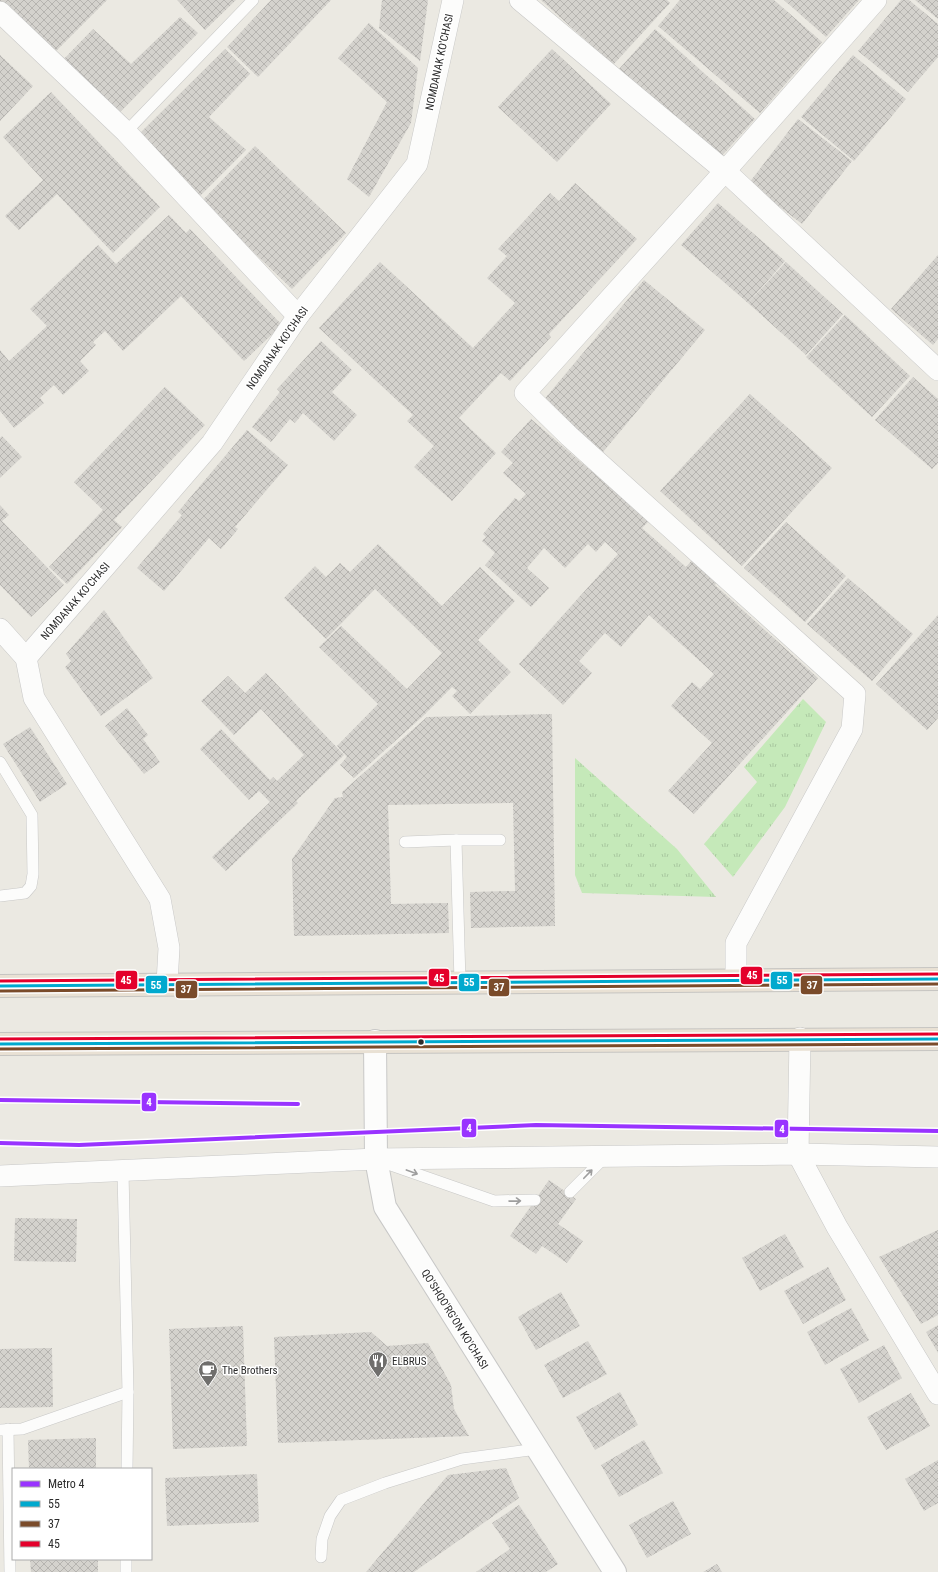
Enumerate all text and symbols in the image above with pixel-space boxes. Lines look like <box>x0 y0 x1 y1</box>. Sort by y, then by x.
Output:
street label: NOMDANAK KO'CHASI <box>423 13 456 112</box>
street label: NOMDANAK KO'CHASI <box>244 304 311 392</box>
street label: NOMDANAK KO'CHASI <box>38 560 113 643</box>
line badge: 45 <box>740 966 763 985</box>
line badge: 45 <box>428 968 450 987</box>
text: 45 <box>746 969 758 982</box>
line badge: 45 <box>115 970 138 990</box>
line badge: 55 <box>770 971 793 990</box>
text: 45 <box>433 972 445 985</box>
line badge: 55 <box>458 973 480 992</box>
text: 45 <box>120 974 132 987</box>
text: 55 <box>776 974 788 987</box>
line badge: 55 <box>145 975 168 994</box>
line badge: 37 <box>800 975 823 995</box>
text: 55 <box>463 976 475 989</box>
line badge: 37 <box>488 978 510 997</box>
text: 55 <box>150 979 162 992</box>
text: 37 <box>806 979 818 992</box>
line badge: 37 <box>175 980 198 999</box>
text: 37 <box>493 981 505 994</box>
text: 37 <box>180 983 192 996</box>
unlabelled marker <box>416 1037 426 1047</box>
line badge: 4 <box>141 1092 157 1112</box>
text: 4 <box>146 1096 152 1109</box>
line badge: 4 <box>461 1118 477 1138</box>
line badge: 4 <box>774 1119 789 1138</box>
text: 4 <box>466 1122 472 1135</box>
text: 4 <box>779 1123 785 1136</box>
one-way arrow <box>406 1169 419 1176</box>
one-way arrow <box>583 1170 592 1180</box>
one-way arrow <box>508 1197 521 1205</box>
street label: QO'SHQO'RG'ON KO'CHASI <box>418 1267 491 1372</box>
restaurant icon: ELBRUS <box>367 1350 389 1378</box>
place label: ELBRUS <box>392 1355 427 1368</box>
cafe icon: The Brothers <box>197 1359 219 1387</box>
place label: The Brothers <box>222 1364 278 1377</box>
legend <box>12 1468 152 1560</box>
text: Metro 4 <box>48 1477 85 1491</box>
text: 55 <box>48 1497 60 1511</box>
text: 37 <box>48 1517 60 1531</box>
text: 45 <box>48 1537 60 1551</box>

